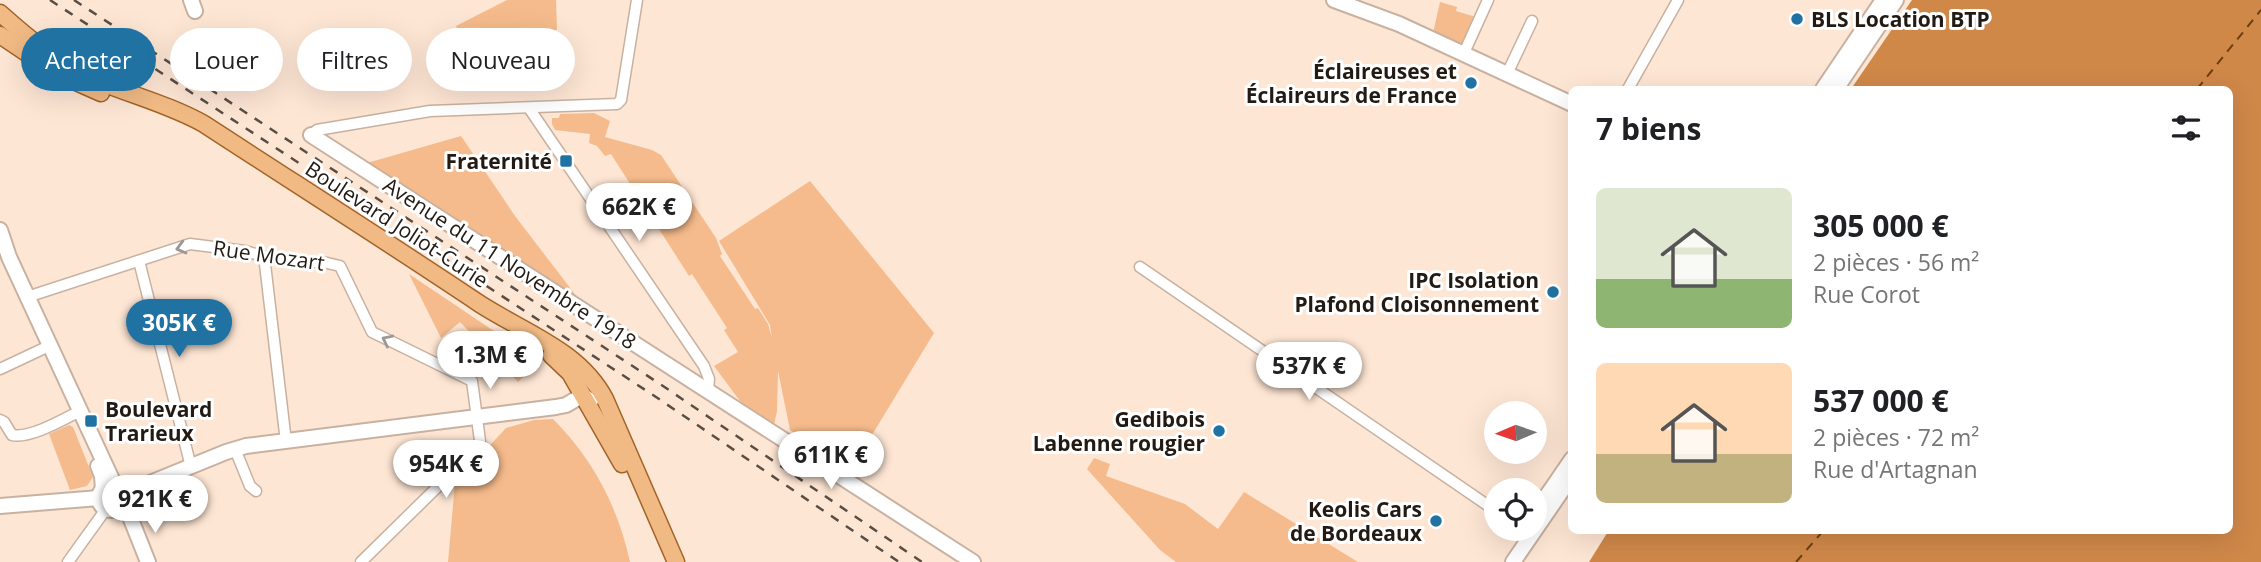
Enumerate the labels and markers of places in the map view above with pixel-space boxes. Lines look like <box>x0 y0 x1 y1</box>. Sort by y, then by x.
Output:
place label: BLS Location BTP <box>1811 5 1990 33</box>
marker: BLS Location BTP <box>1789 11 1805 27</box>
place label: Éclaireuses et Éclaireurs de France <box>1246 57 1457 109</box>
marker: Éclaireuses et Éclaireurs de France <box>1463 75 1479 91</box>
place label: Fraternité <box>445 147 552 175</box>
marker: Fraternité <box>558 153 574 169</box>
pin: 662K € <box>582 184 696 243</box>
place label: IPC Isolation Plafond Cloisonnement <box>1294 266 1539 318</box>
marker: IPC Isolation Plafond Cloisonnement <box>1545 284 1561 300</box>
pin: 305K € <box>122 300 236 359</box>
pin: 1.3M € <box>433 332 547 391</box>
pin: 537K € <box>1252 342 1366 402</box>
place label: Boulevard Trarieux <box>105 395 212 447</box>
place label: Gedibois Labenne rougier <box>1033 405 1205 457</box>
marker: Boulevard Trarieux <box>83 413 99 429</box>
marker: Gedibois Labenne rougier <box>1211 423 1227 439</box>
pin: 611K € <box>774 432 888 491</box>
pin: 954K € <box>389 440 503 500</box>
pin: 921K € <box>98 476 212 535</box>
place label: Keolis Cars de Bordeaux <box>1290 495 1423 547</box>
marker: Keolis Cars de Bordeaux <box>1428 513 1444 529</box>

